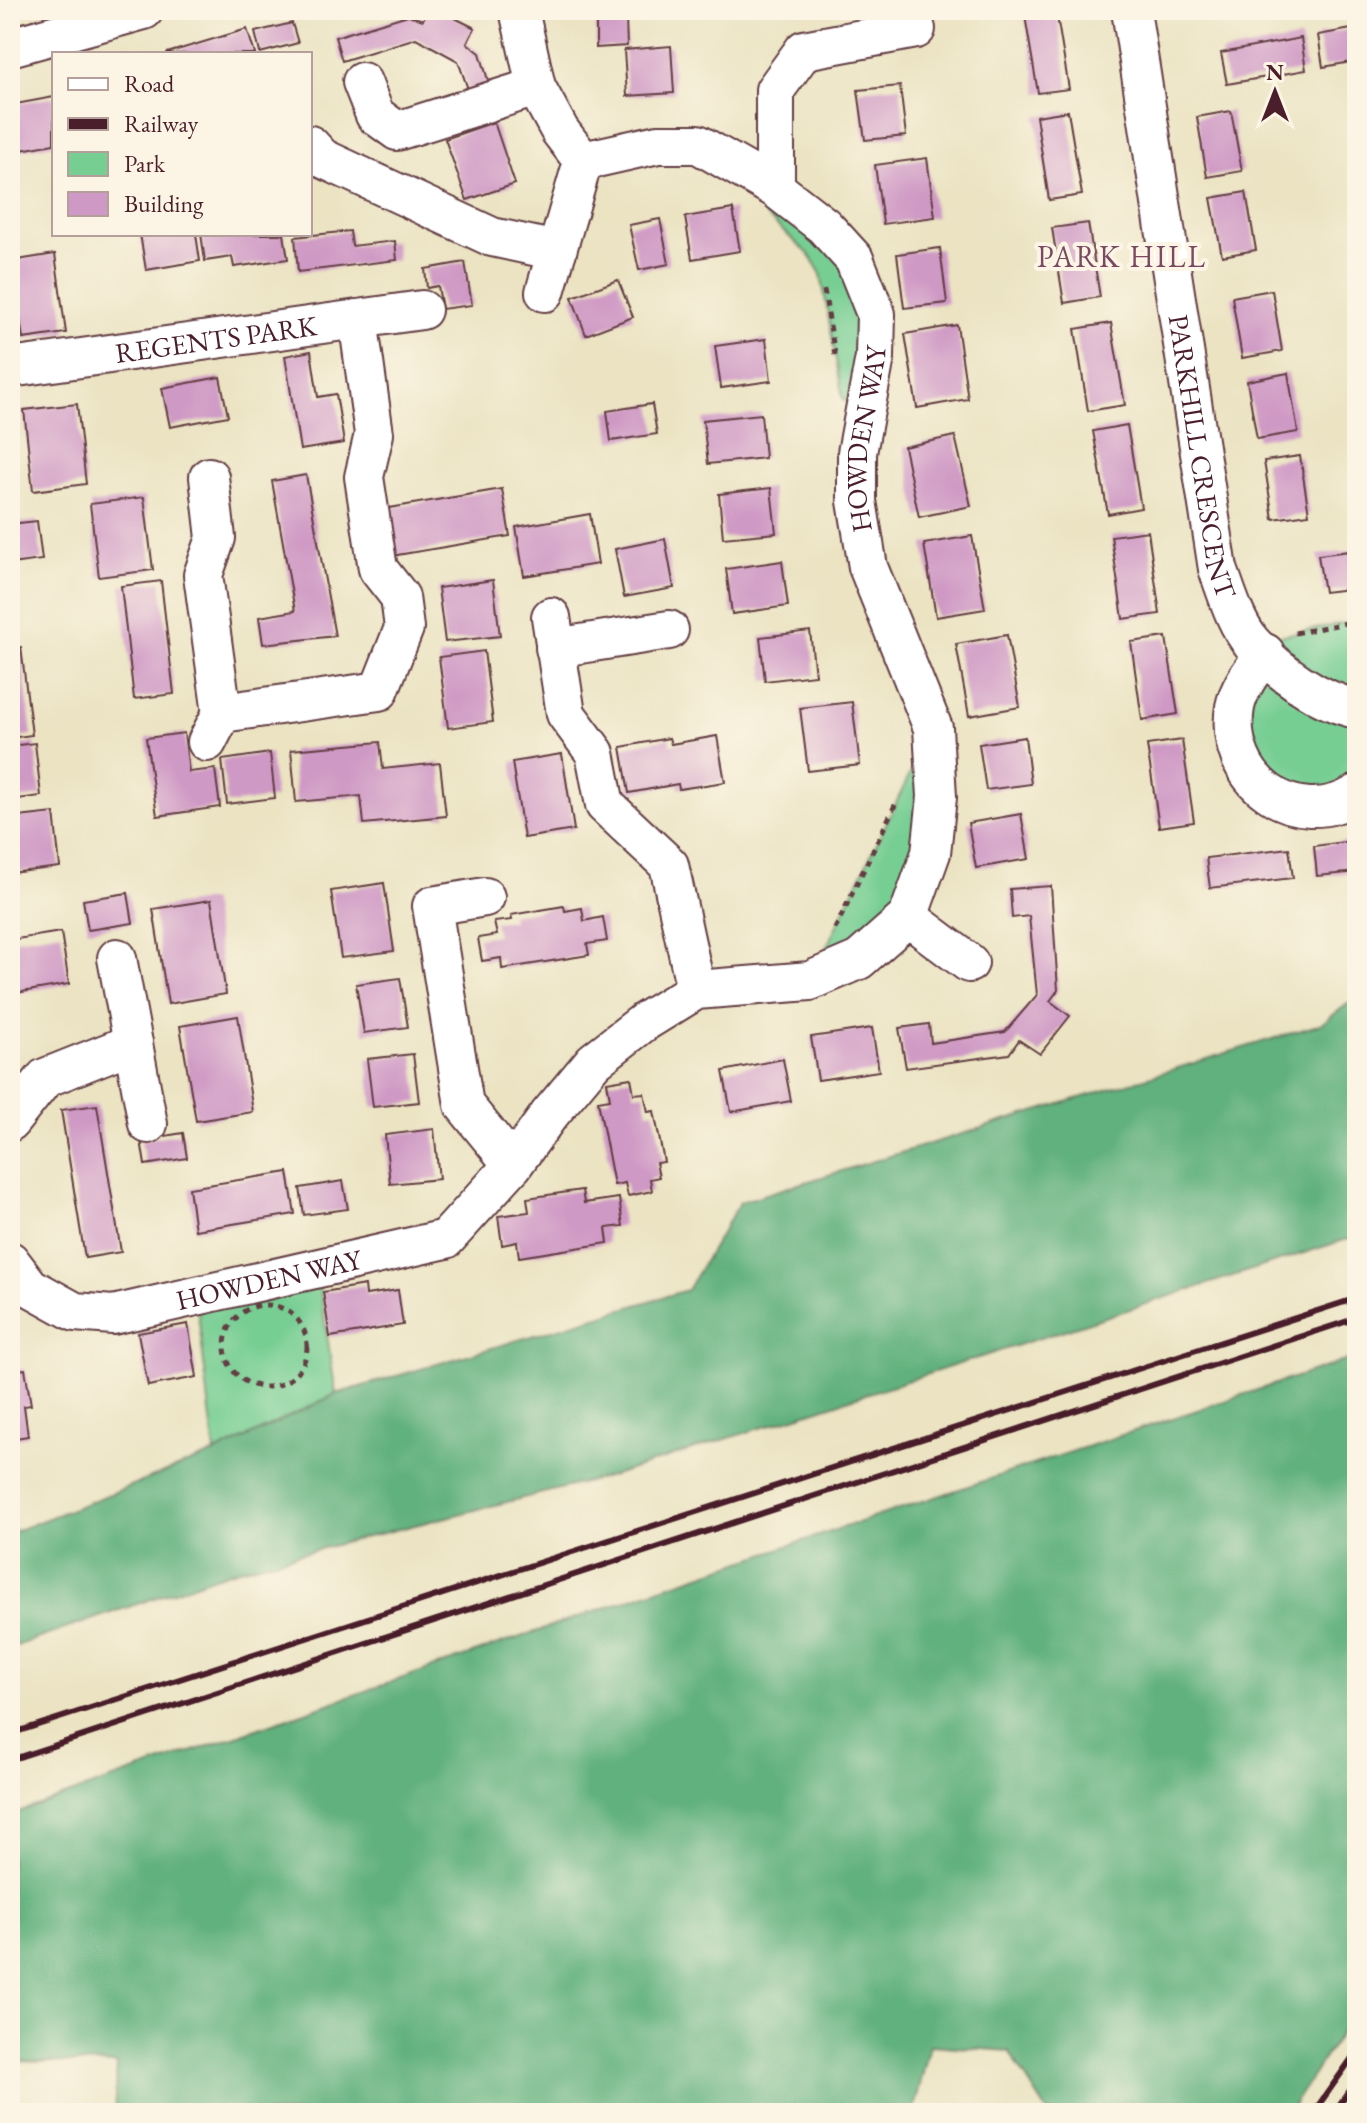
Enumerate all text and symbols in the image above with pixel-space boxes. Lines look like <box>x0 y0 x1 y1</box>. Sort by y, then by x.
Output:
legend <box>52 52 312 236</box>
north arrow <box>1235 52 1315 132</box>
text: N <box>1266 58 1284 87</box>
text: Road <box>124 68 175 99</box>
text: Railway <box>124 108 199 139</box>
text: Park <box>124 148 166 179</box>
text: Building <box>124 188 204 219</box>
district label: PARK HILL <box>1037 237 1207 276</box>
street label: REGENTS PARK <box>113 307 320 371</box>
street label: PARKHILL CRESCENT <box>1161 312 1245 603</box>
street label: HOWDEN WAY <box>839 343 893 535</box>
street label: HOWDEN WAY <box>172 1241 366 1318</box>

